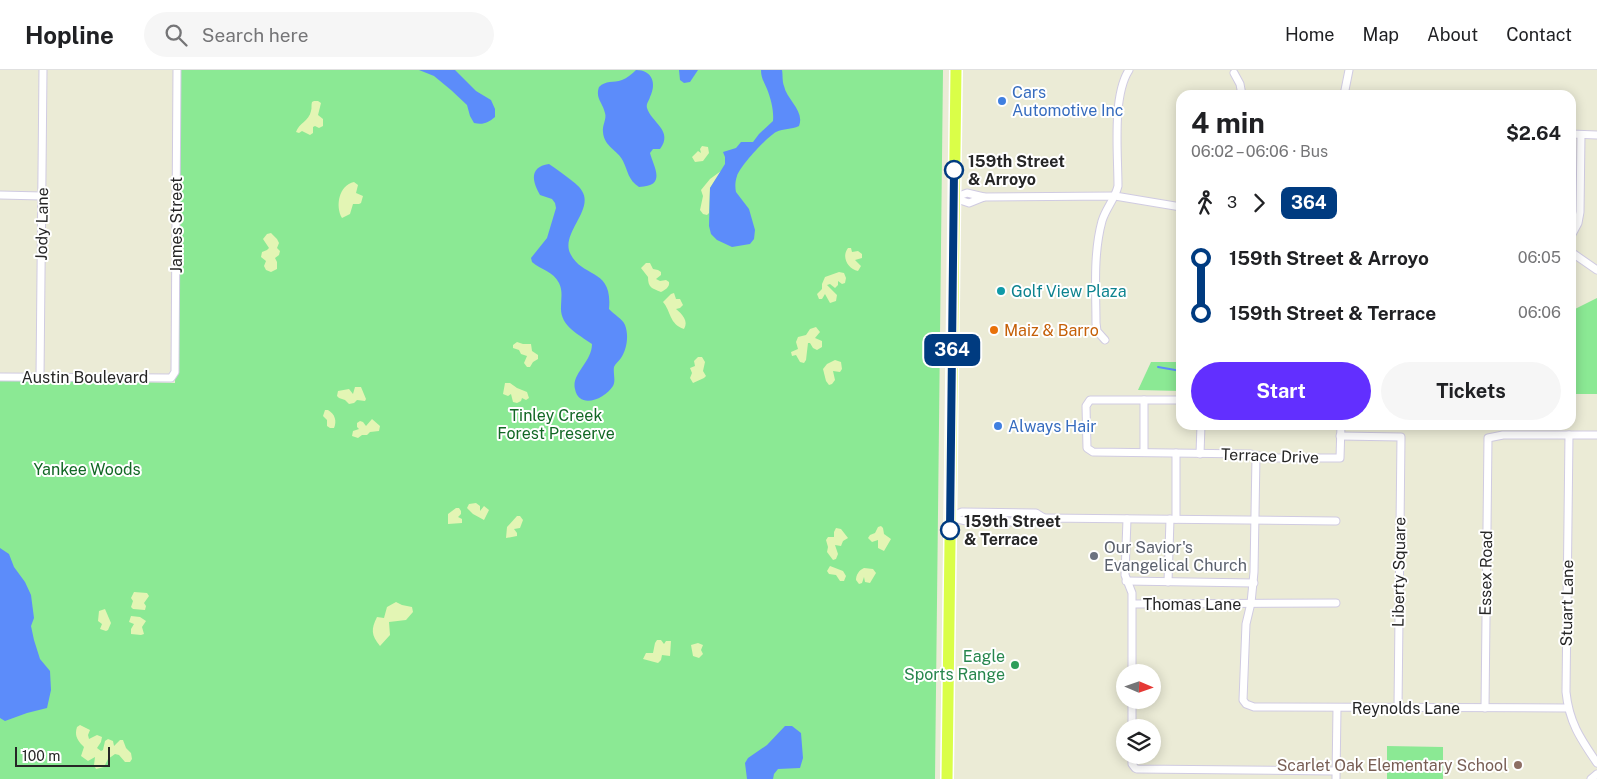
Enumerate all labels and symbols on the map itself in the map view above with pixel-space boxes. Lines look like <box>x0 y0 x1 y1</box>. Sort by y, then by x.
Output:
place label: Cars Automotive Inc <box>1012 83 1123 120</box>
marker: Cars Automotive Inc <box>996 95 1008 107</box>
place label: 159th Street & Arroyo <box>968 152 1065 189</box>
marker: 159th Street & Arroyo <box>944 160 964 180</box>
street label: James Street <box>167 177 186 273</box>
street label: Jody Lane <box>32 187 52 261</box>
place label: Golf View Plaza <box>1011 282 1126 301</box>
marker: Golf View Plaza <box>995 285 1007 297</box>
place label: Maiz & Barro <box>1004 321 1099 340</box>
marker: Maiz & Barro <box>988 324 1000 336</box>
line badge: 364 <box>923 334 981 366</box>
street label: Austin Boulevard <box>22 368 148 387</box>
park label: Tinley Creek Forest Preserve <box>497 406 615 443</box>
place label: Always Hair <box>1008 417 1096 436</box>
marker: Always Hair <box>992 420 1004 432</box>
street label: Terrace Drive <box>1221 445 1319 467</box>
park label: Yankee Woods <box>33 460 141 479</box>
place label: 159th Street & Terrace <box>964 512 1061 549</box>
street label: Liberty Square <box>1389 517 1409 627</box>
marker: 159th Street & Terrace <box>940 520 960 540</box>
street label: Essex Road <box>1476 530 1496 616</box>
place label: Our Savior's Evangelical Church <box>1104 538 1247 575</box>
marker: Our Savior's Evangelical Church <box>1088 550 1100 562</box>
street label: Stuart Lane <box>1557 559 1577 647</box>
street label: Thomas Lane <box>1143 595 1241 614</box>
place label: Eagle Sports Range <box>904 647 1005 684</box>
marker: Eagle Sports Range <box>1009 659 1021 671</box>
north arrow <box>1116 664 1161 709</box>
street label: Reynolds Lane <box>1352 699 1460 718</box>
scale bar <box>15 744 110 767</box>
place label: Scarlet Oak Elementary School <box>1277 756 1508 775</box>
marker: Scarlet Oak Elementary School <box>1512 759 1524 771</box>

